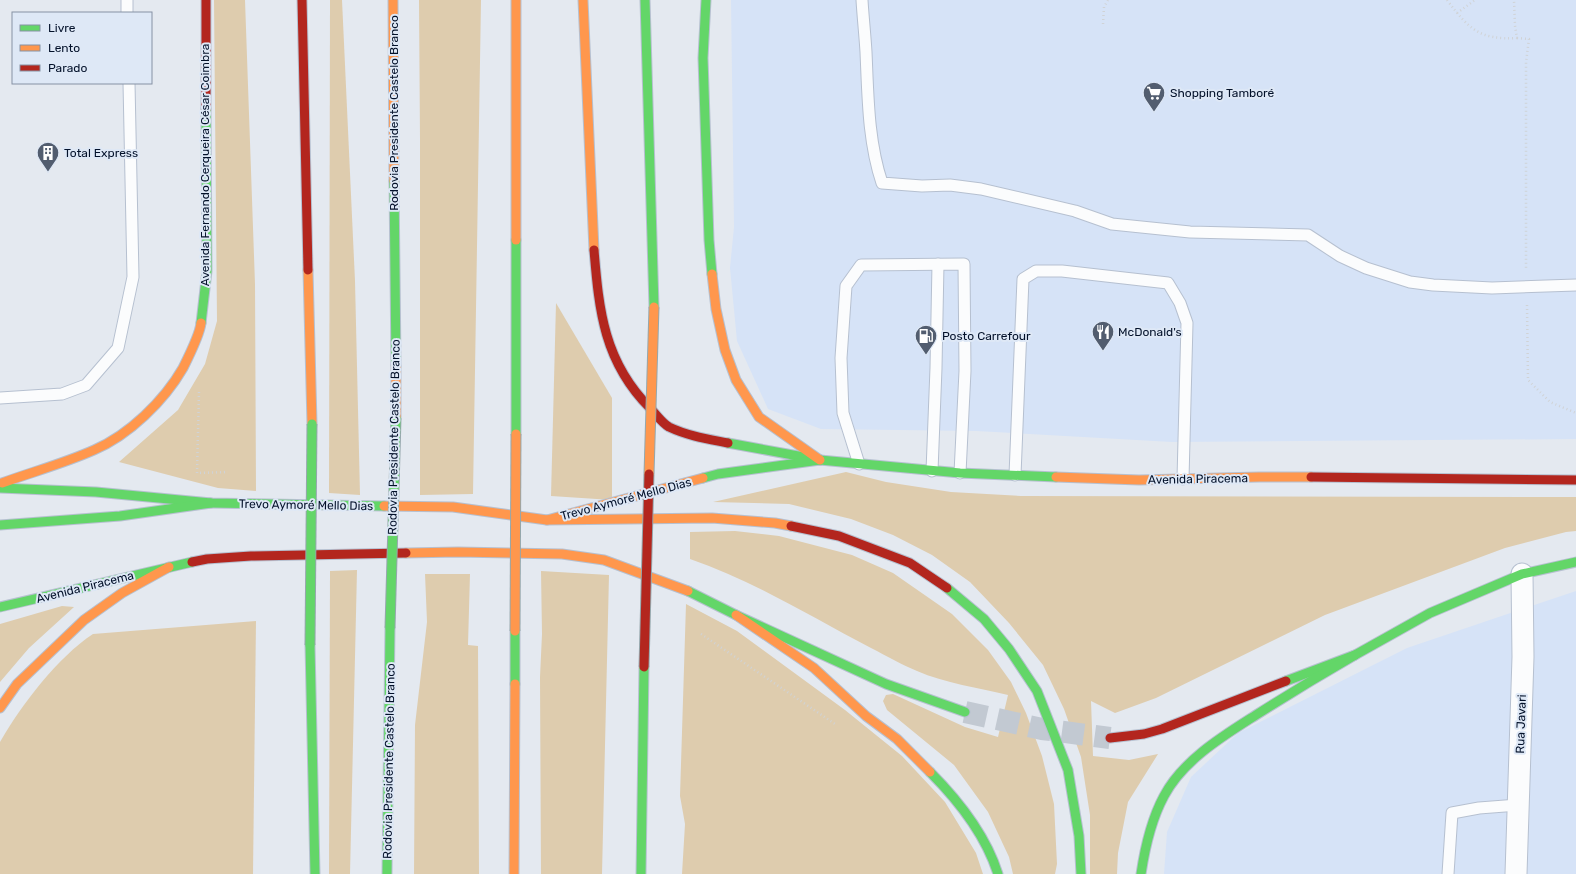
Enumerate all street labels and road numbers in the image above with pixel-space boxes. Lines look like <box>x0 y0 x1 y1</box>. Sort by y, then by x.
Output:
street label: Rodovia Presidente Castelo Branco <box>387 15 401 211</box>
street label: Avenida Fernando Cerqueira César Coimbra <box>198 44 212 286</box>
street label: Rodovia Presidente Castelo Branco <box>385 339 403 535</box>
street label: Avenida Piracema <box>1148 471 1248 487</box>
street label: Trevo Aymoré Mello Dias <box>559 475 693 523</box>
street label: Trevo Aymoré Mello Dias <box>239 497 373 513</box>
street label: Avenida Piracema <box>35 568 135 606</box>
street label: Rodovia Presidente Castelo Branco <box>380 663 398 859</box>
street label: Rua Javari <box>1513 694 1529 754</box>

